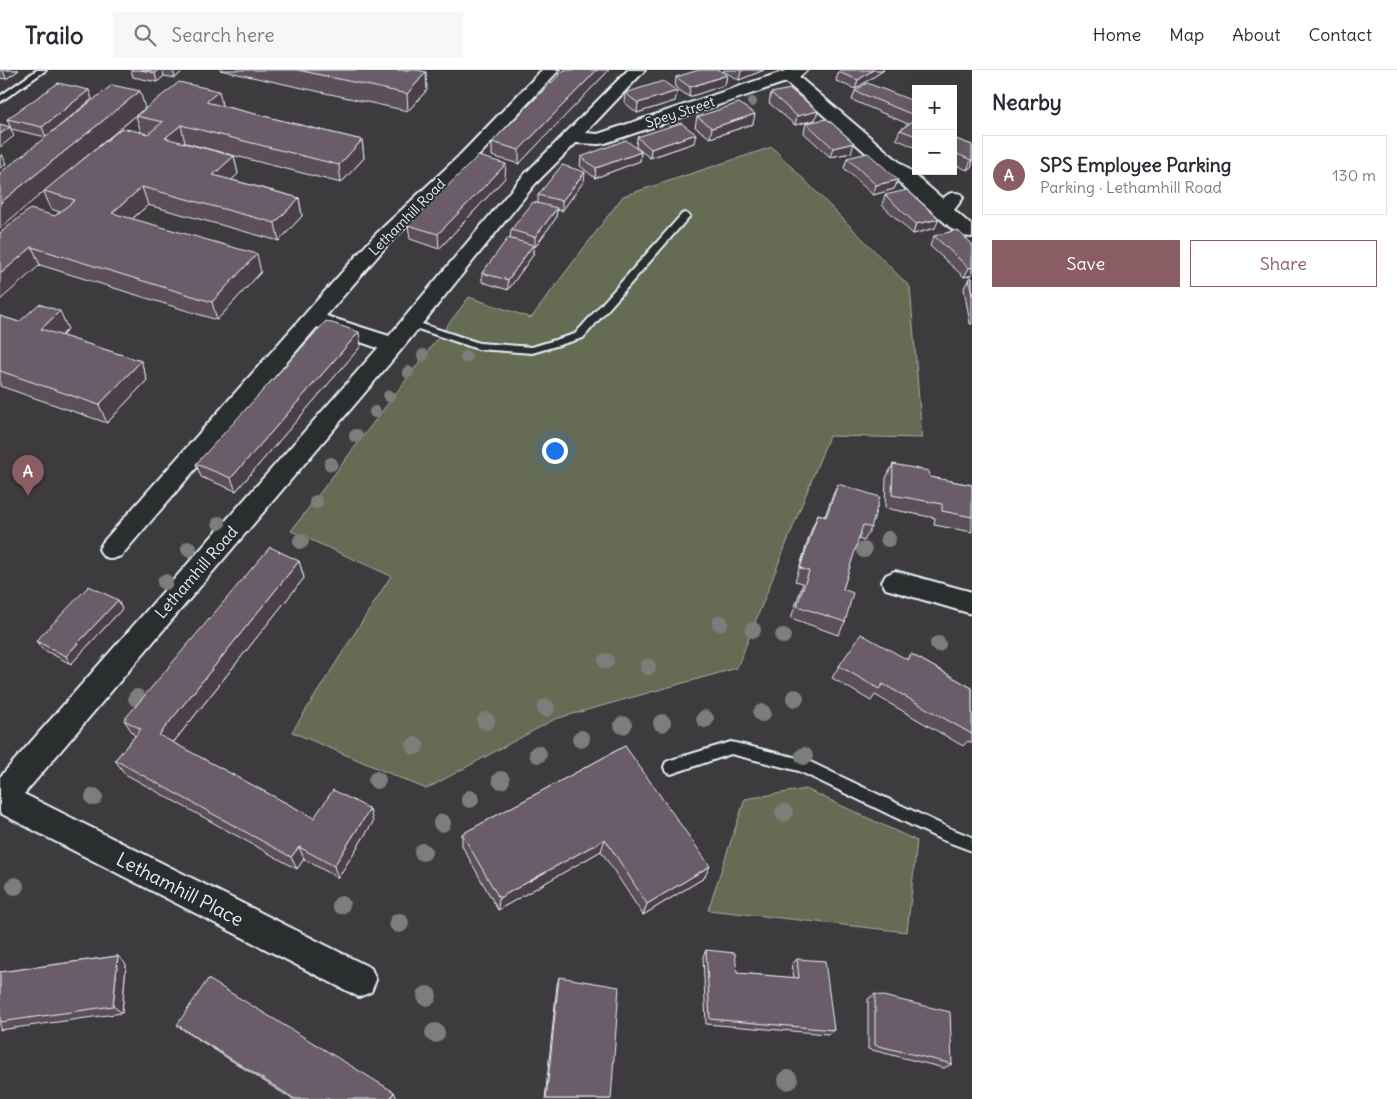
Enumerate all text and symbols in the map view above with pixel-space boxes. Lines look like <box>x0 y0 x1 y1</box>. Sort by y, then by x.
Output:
search box <box>113 12 463 57</box>
text: Trailo <box>25 20 83 50</box>
icon: search <box>131 21 159 49</box>
text: Search here <box>171 23 274 47</box>
text: Home <box>1093 23 1141 46</box>
text: Map <box>1169 23 1204 46</box>
text: About <box>1232 23 1280 46</box>
text: Contact <box>1308 23 1372 46</box>
map controls <box>912 85 957 175</box>
button: + <box>912 85 957 130</box>
text: Nearby <box>992 89 1062 116</box>
street label: Spey Street <box>643 92 717 132</box>
button: − <box>912 130 957 175</box>
text: SPS Employee Parking <box>1040 153 1231 177</box>
text: A <box>1004 165 1014 185</box>
text: 130 m <box>1332 165 1376 185</box>
street label: Lethamhill Road <box>365 175 449 259</box>
text: Parking · Lethamhill Road <box>1040 177 1222 197</box>
button: Save <box>992 240 1180 287</box>
button: Share <box>1190 240 1377 287</box>
your location <box>542 438 568 464</box>
pin: A <box>12 455 44 496</box>
street label: Lethamhill Road <box>150 522 242 622</box>
street label: Lethamhill Place <box>113 847 247 931</box>

